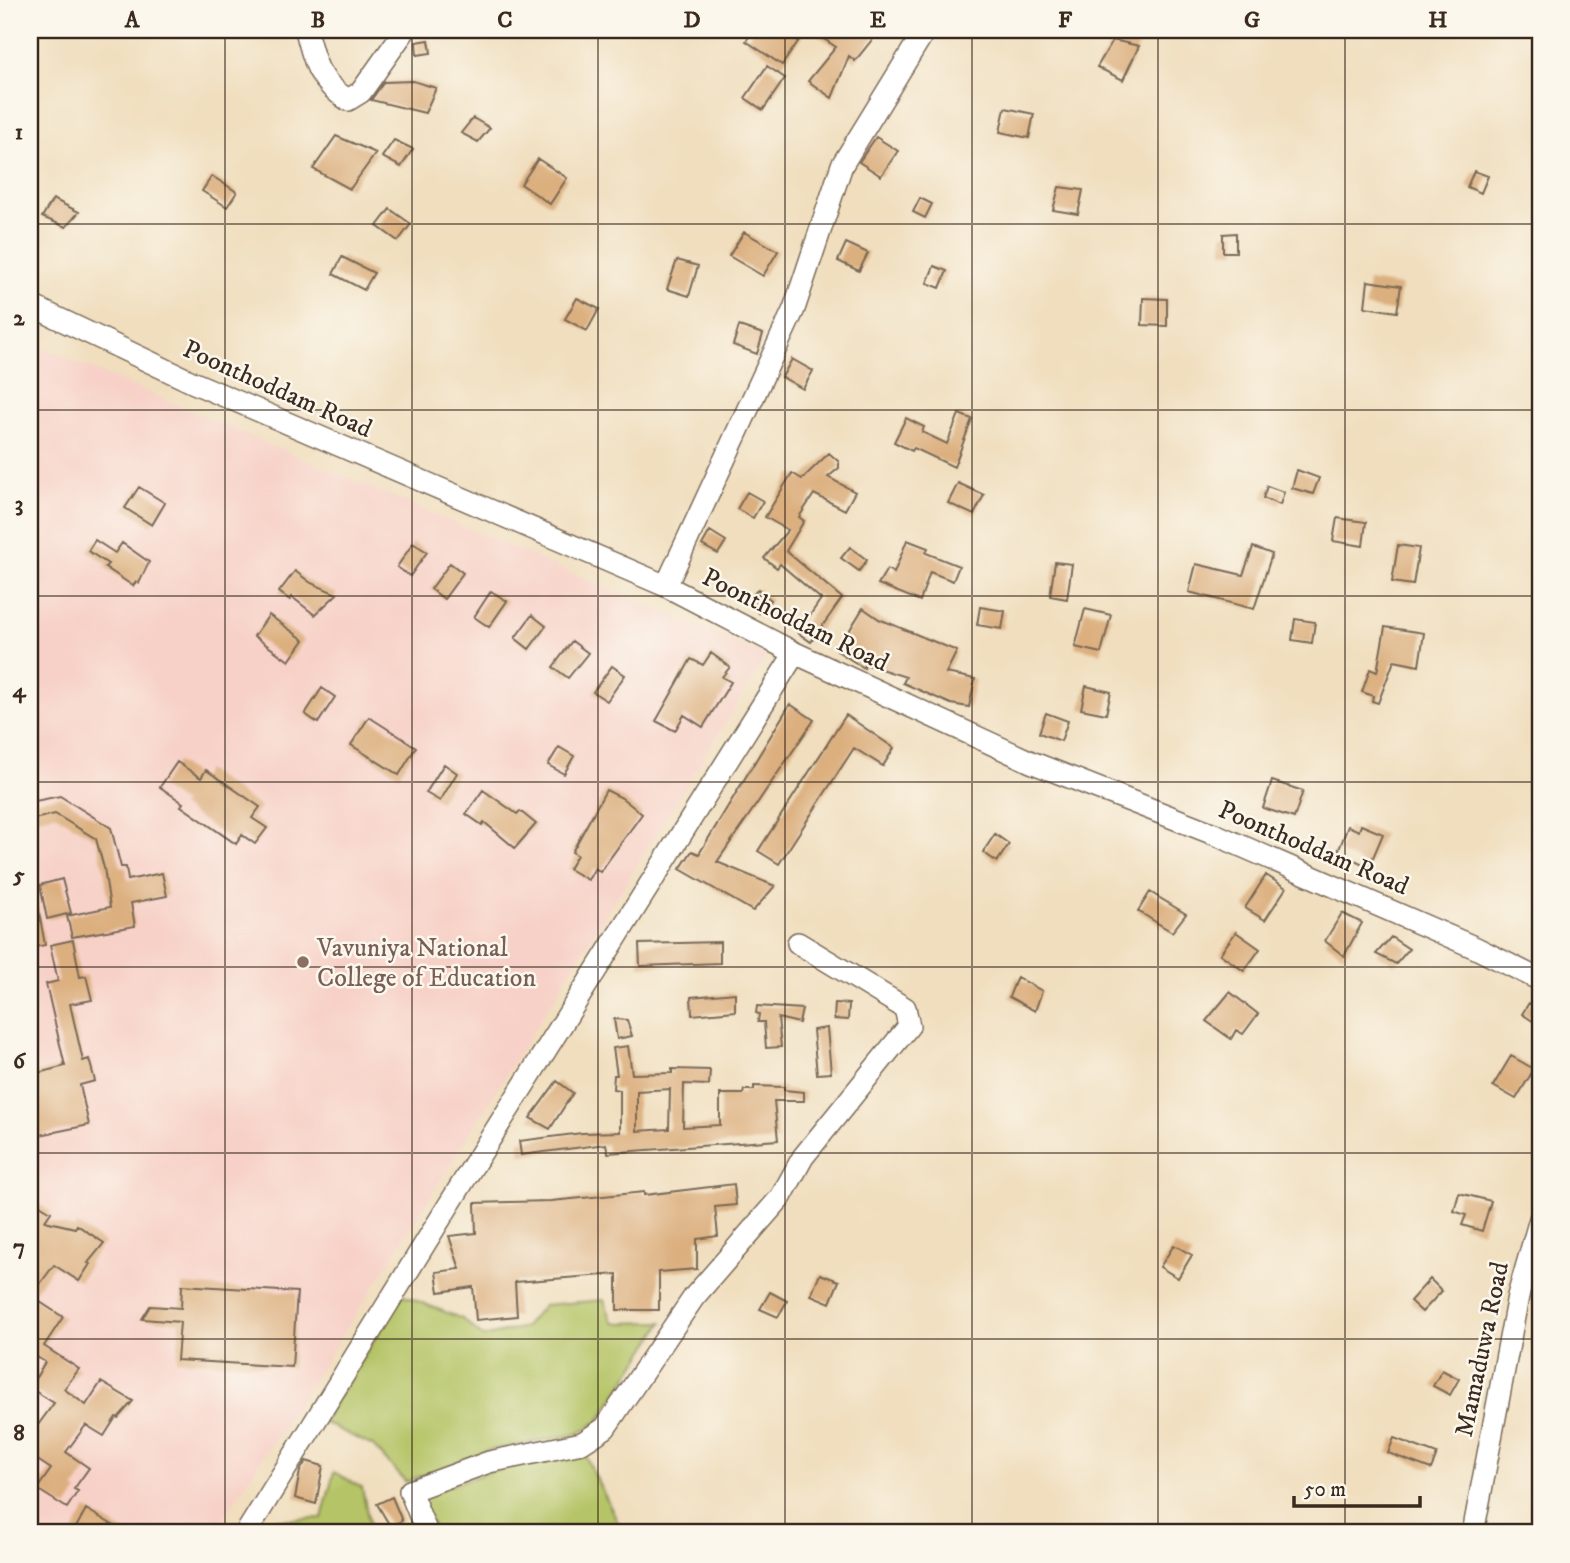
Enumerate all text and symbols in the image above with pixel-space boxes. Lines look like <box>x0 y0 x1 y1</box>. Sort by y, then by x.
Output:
text: A <box>124 6 141 35</box>
text: B <box>311 6 325 35</box>
text: C <box>497 6 513 35</box>
text: D <box>683 6 701 35</box>
text: E <box>870 6 886 35</box>
text: F <box>1058 6 1073 35</box>
text: G <box>1244 6 1260 35</box>
text: H <box>1428 6 1448 35</box>
text: 1 <box>15 118 23 147</box>
text: 2 <box>13 304 25 333</box>
street label: Poonthoddam Road <box>178 333 377 446</box>
text: 3 <box>15 490 23 519</box>
street label: Poonthoddam Road <box>697 561 894 680</box>
text: 4 <box>12 676 27 705</box>
street label: Poonthoddam Road <box>1213 793 1414 903</box>
text: 5 <box>12 861 25 890</box>
place label: Vavuniya National College of Education <box>316 932 536 995</box>
marker: Vavuniya National College of Education <box>295 954 311 970</box>
text: 6 <box>13 1047 27 1076</box>
text: 7 <box>13 1233 25 1262</box>
street label: Mamaduwa Road <box>1448 1259 1517 1440</box>
text: 8 <box>13 1419 25 1448</box>
scale bar <box>1294 1465 1420 1509</box>
text: 50 m <box>1304 1477 1346 1503</box>

